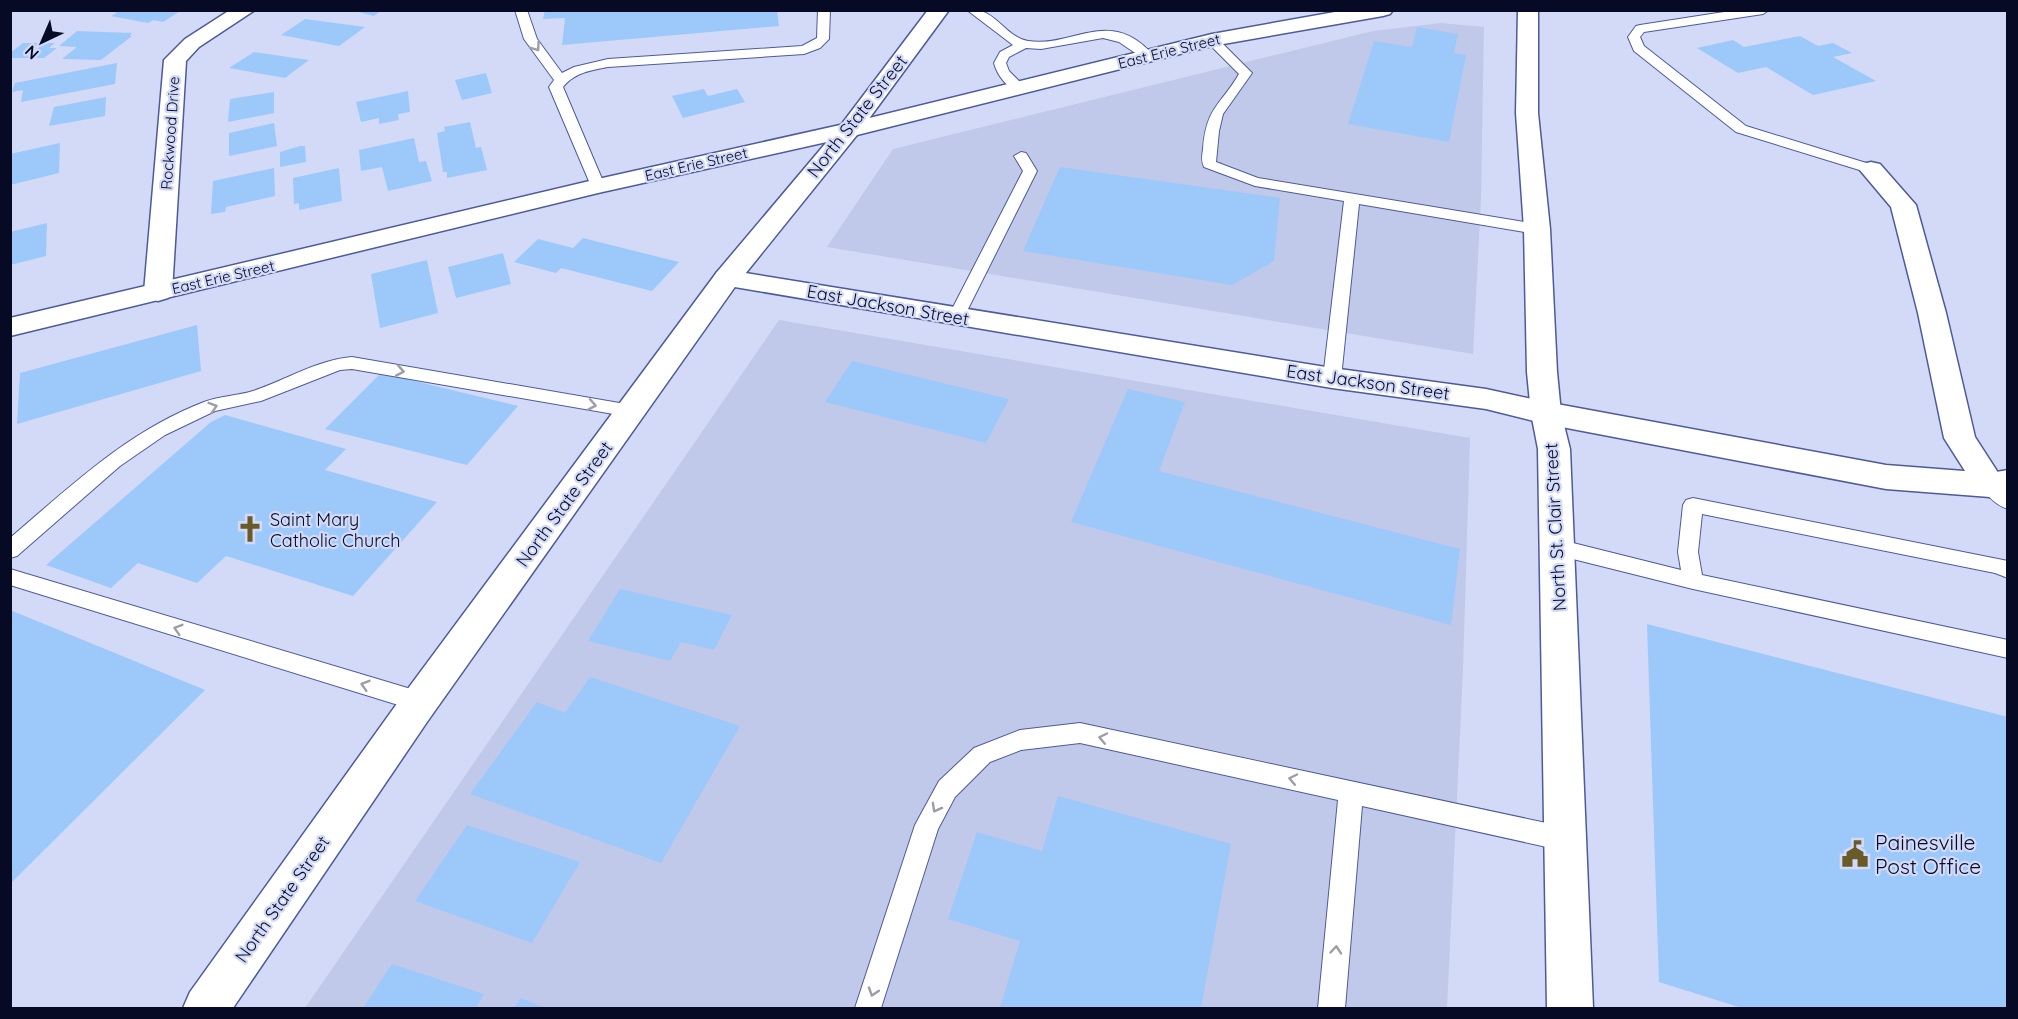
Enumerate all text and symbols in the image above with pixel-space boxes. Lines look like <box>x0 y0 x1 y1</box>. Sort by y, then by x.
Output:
north arrow <box>12 12 72 72</box>
street label: East Erie Street <box>1116 29 1222 73</box>
one-way arrow <box>529 41 540 52</box>
text: N <box>20 42 43 64</box>
street label: North State Street <box>802 50 912 182</box>
street label: Rockwood Drive <box>157 76 183 190</box>
street label: East Erie Street <box>643 143 749 185</box>
street label: East Erie Street <box>170 256 276 298</box>
street label: East Jackson Street <box>805 279 971 331</box>
street label: East Jackson Street <box>1285 359 1451 405</box>
one-way arrow <box>394 364 404 377</box>
one-way arrow <box>587 398 596 410</box>
one-way arrow <box>207 402 218 414</box>
street label: North State Street <box>511 437 617 571</box>
street label: North St. Clair Street <box>1539 442 1571 612</box>
place label: Saint Mary Catholic Church <box>270 508 400 552</box>
church icon: Saint Mary Catholic Church <box>235 514 265 544</box>
one-way arrow <box>173 624 184 636</box>
one-way arrow <box>360 680 371 692</box>
one-way arrow <box>1098 732 1108 745</box>
one-way arrow <box>1289 774 1299 787</box>
one-way arrow <box>932 802 944 812</box>
place label: Painesville Post Office <box>1875 829 1981 879</box>
street label: North State Street <box>230 831 334 967</box>
public building icon: Painesville Post Office <box>1840 839 1870 869</box>
one-way arrow <box>1329 946 1342 955</box>
one-way arrow <box>868 986 880 997</box>

